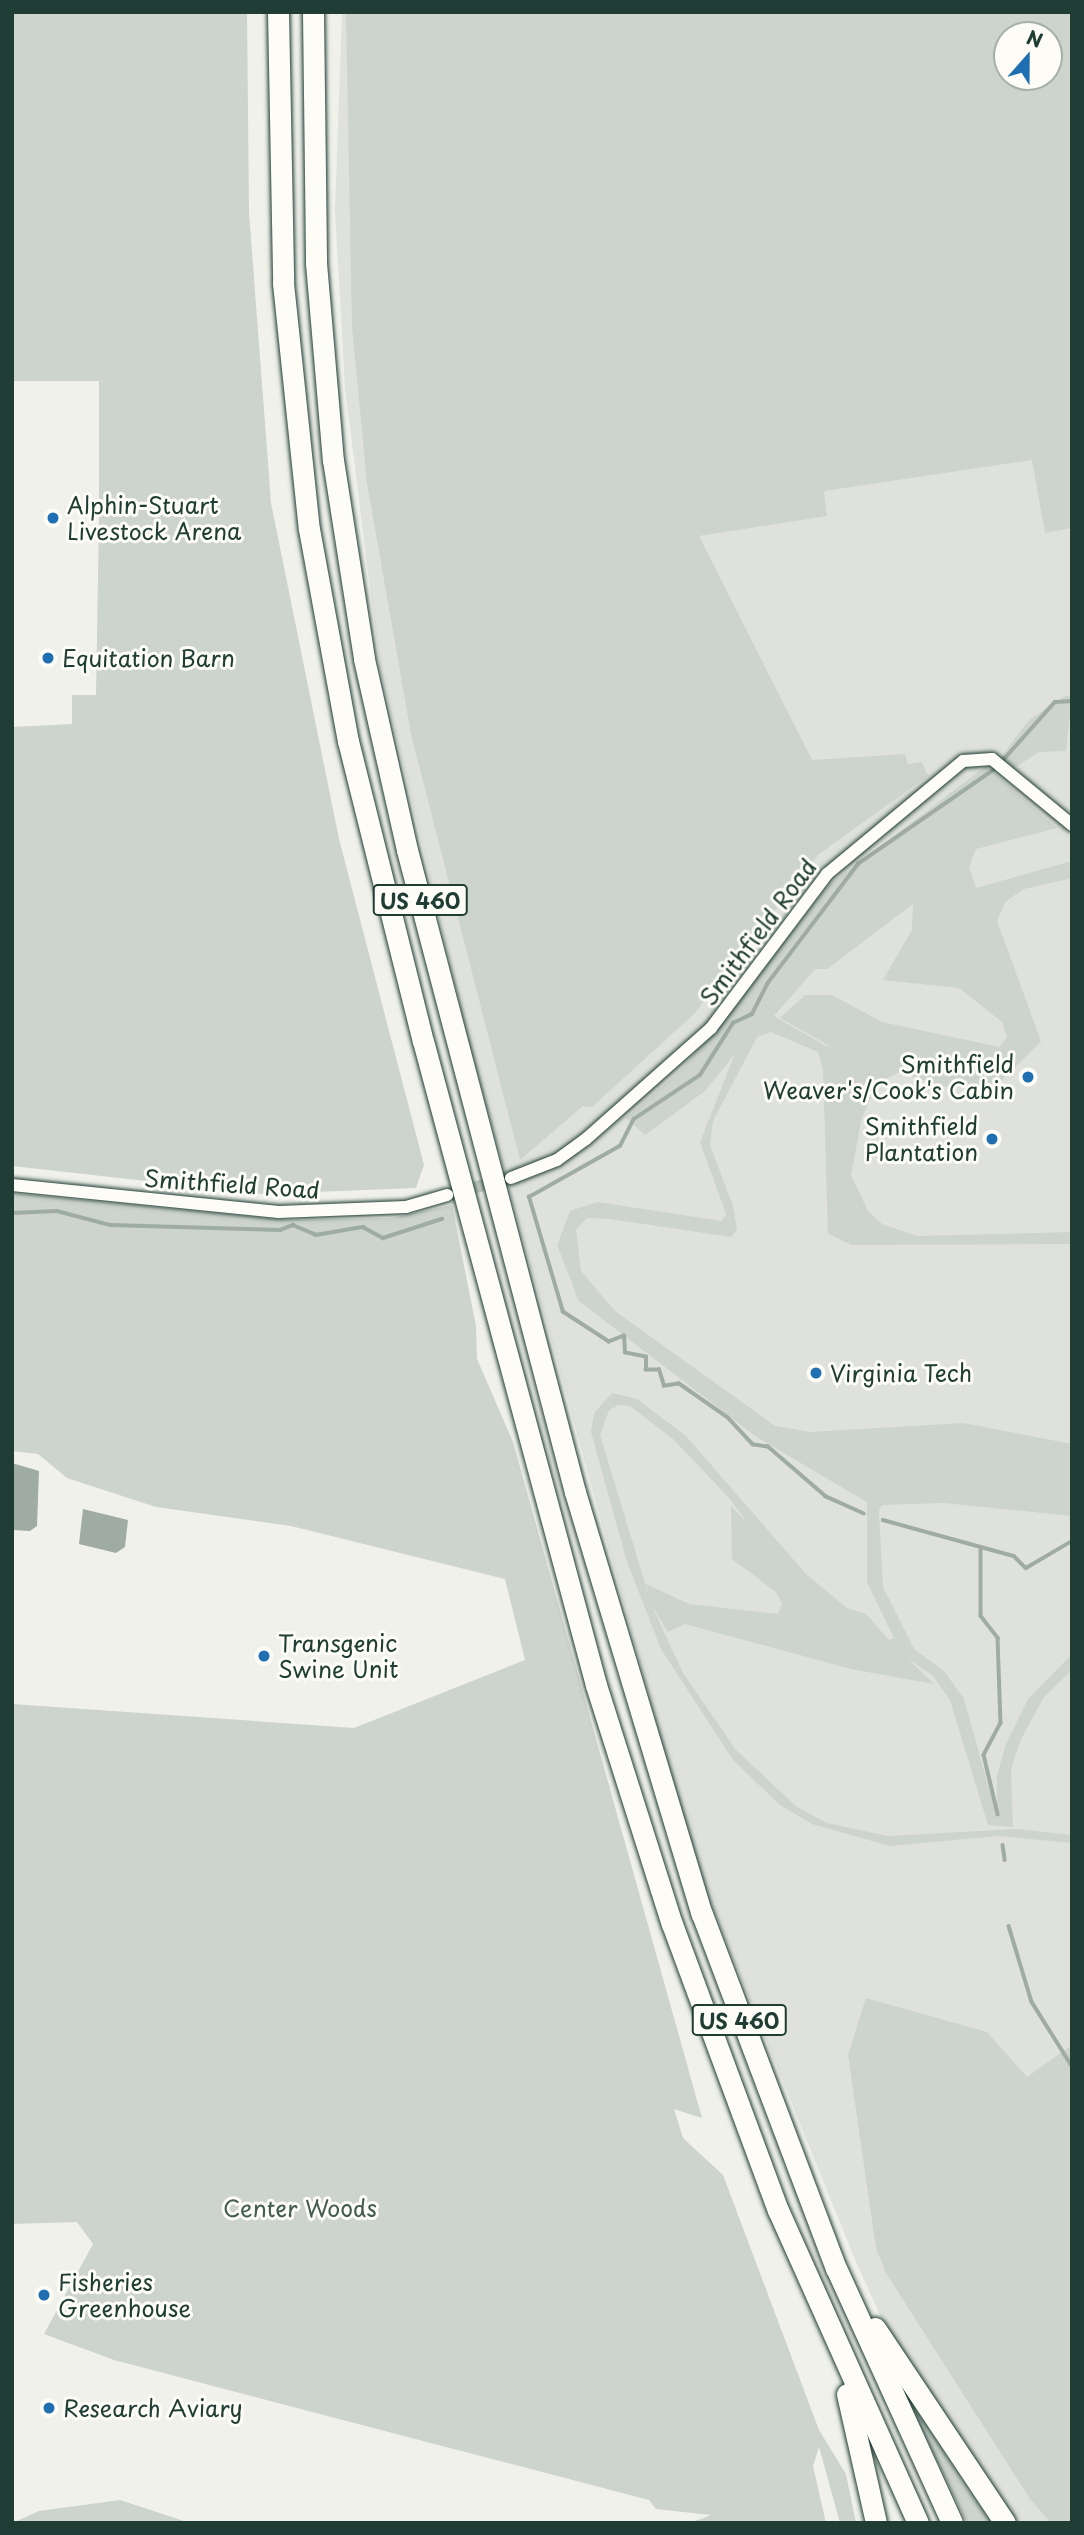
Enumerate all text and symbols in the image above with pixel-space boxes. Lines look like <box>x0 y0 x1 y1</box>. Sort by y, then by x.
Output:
north arrow <box>993 21 1063 91</box>
text: N <box>1023 22 1047 54</box>
place label: Alphin-Stuart Livestock Arena <box>67 491 240 545</box>
marker: Alphin-Stuart Livestock Arena <box>45 510 61 526</box>
place label: Equitation Barn <box>62 644 235 672</box>
marker: Equitation Barn <box>40 650 56 666</box>
street label: Smithfield Road <box>694 853 822 1011</box>
road number: US 460 <box>373 883 467 918</box>
place label: Smithfield Weaver's/Cook's Cabin <box>762 1050 1014 1104</box>
marker: Smithfield Weaver's/Cook's Cabin <box>1020 1069 1036 1085</box>
place label: Smithfield Plantation <box>864 1112 978 1166</box>
marker: Smithfield Plantation <box>984 1131 1000 1147</box>
street label: Smithfield Road <box>143 1164 321 1204</box>
place label: Virginia Tech <box>830 1359 972 1387</box>
marker: Virginia Tech <box>808 1365 824 1381</box>
place label: Transgenic Swine Unit <box>278 1629 400 1683</box>
marker: Transgenic Swine Unit <box>256 1648 272 1664</box>
road number: US 460 <box>692 2002 786 2038</box>
park label: Center Woods <box>223 2194 377 2222</box>
place label: Fisheries Greenhouse <box>58 2268 191 2322</box>
marker: Fisheries Greenhouse <box>36 2287 52 2303</box>
place label: Research Aviary <box>63 2394 244 2422</box>
marker: Research Aviary <box>41 2400 57 2416</box>

